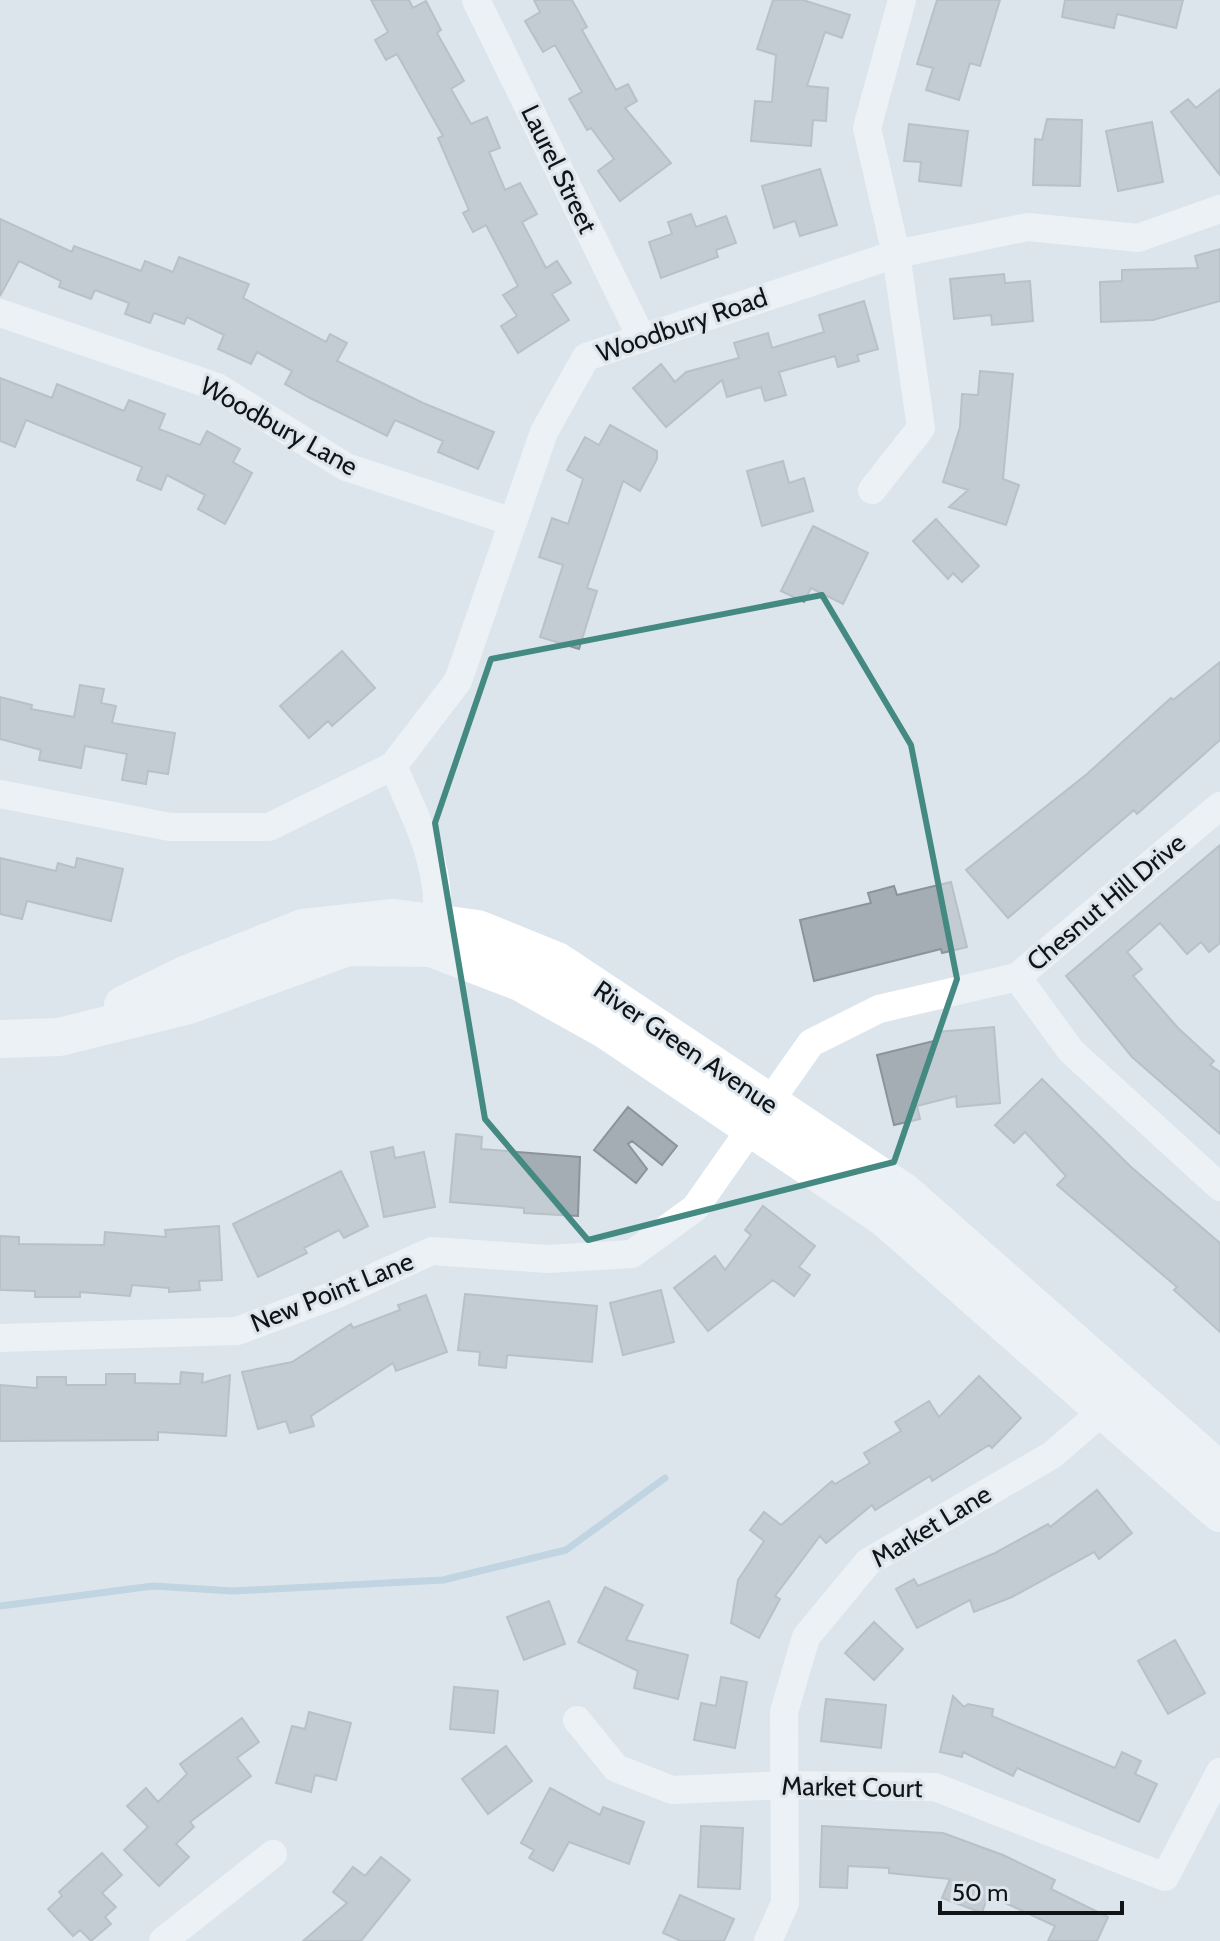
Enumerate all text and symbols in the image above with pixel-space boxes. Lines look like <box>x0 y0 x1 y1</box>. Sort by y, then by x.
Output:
street label: Laurel Street <box>514 99 604 239</box>
street label: Woodbury Road <box>593 281 771 369</box>
street label: Woodbury Lane <box>195 370 363 482</box>
street label: Chesnut Hill Drive <box>1020 826 1192 978</box>
street label: River Green Avenue <box>588 973 784 1121</box>
street label: New Point Lane <box>246 1245 418 1339</box>
street label: Market Lane <box>865 1478 997 1574</box>
street label: Market Court <box>781 1770 923 1804</box>
scale bar <box>940 1865 1122 1915</box>
text: 50 m <box>952 1878 1008 1907</box>

